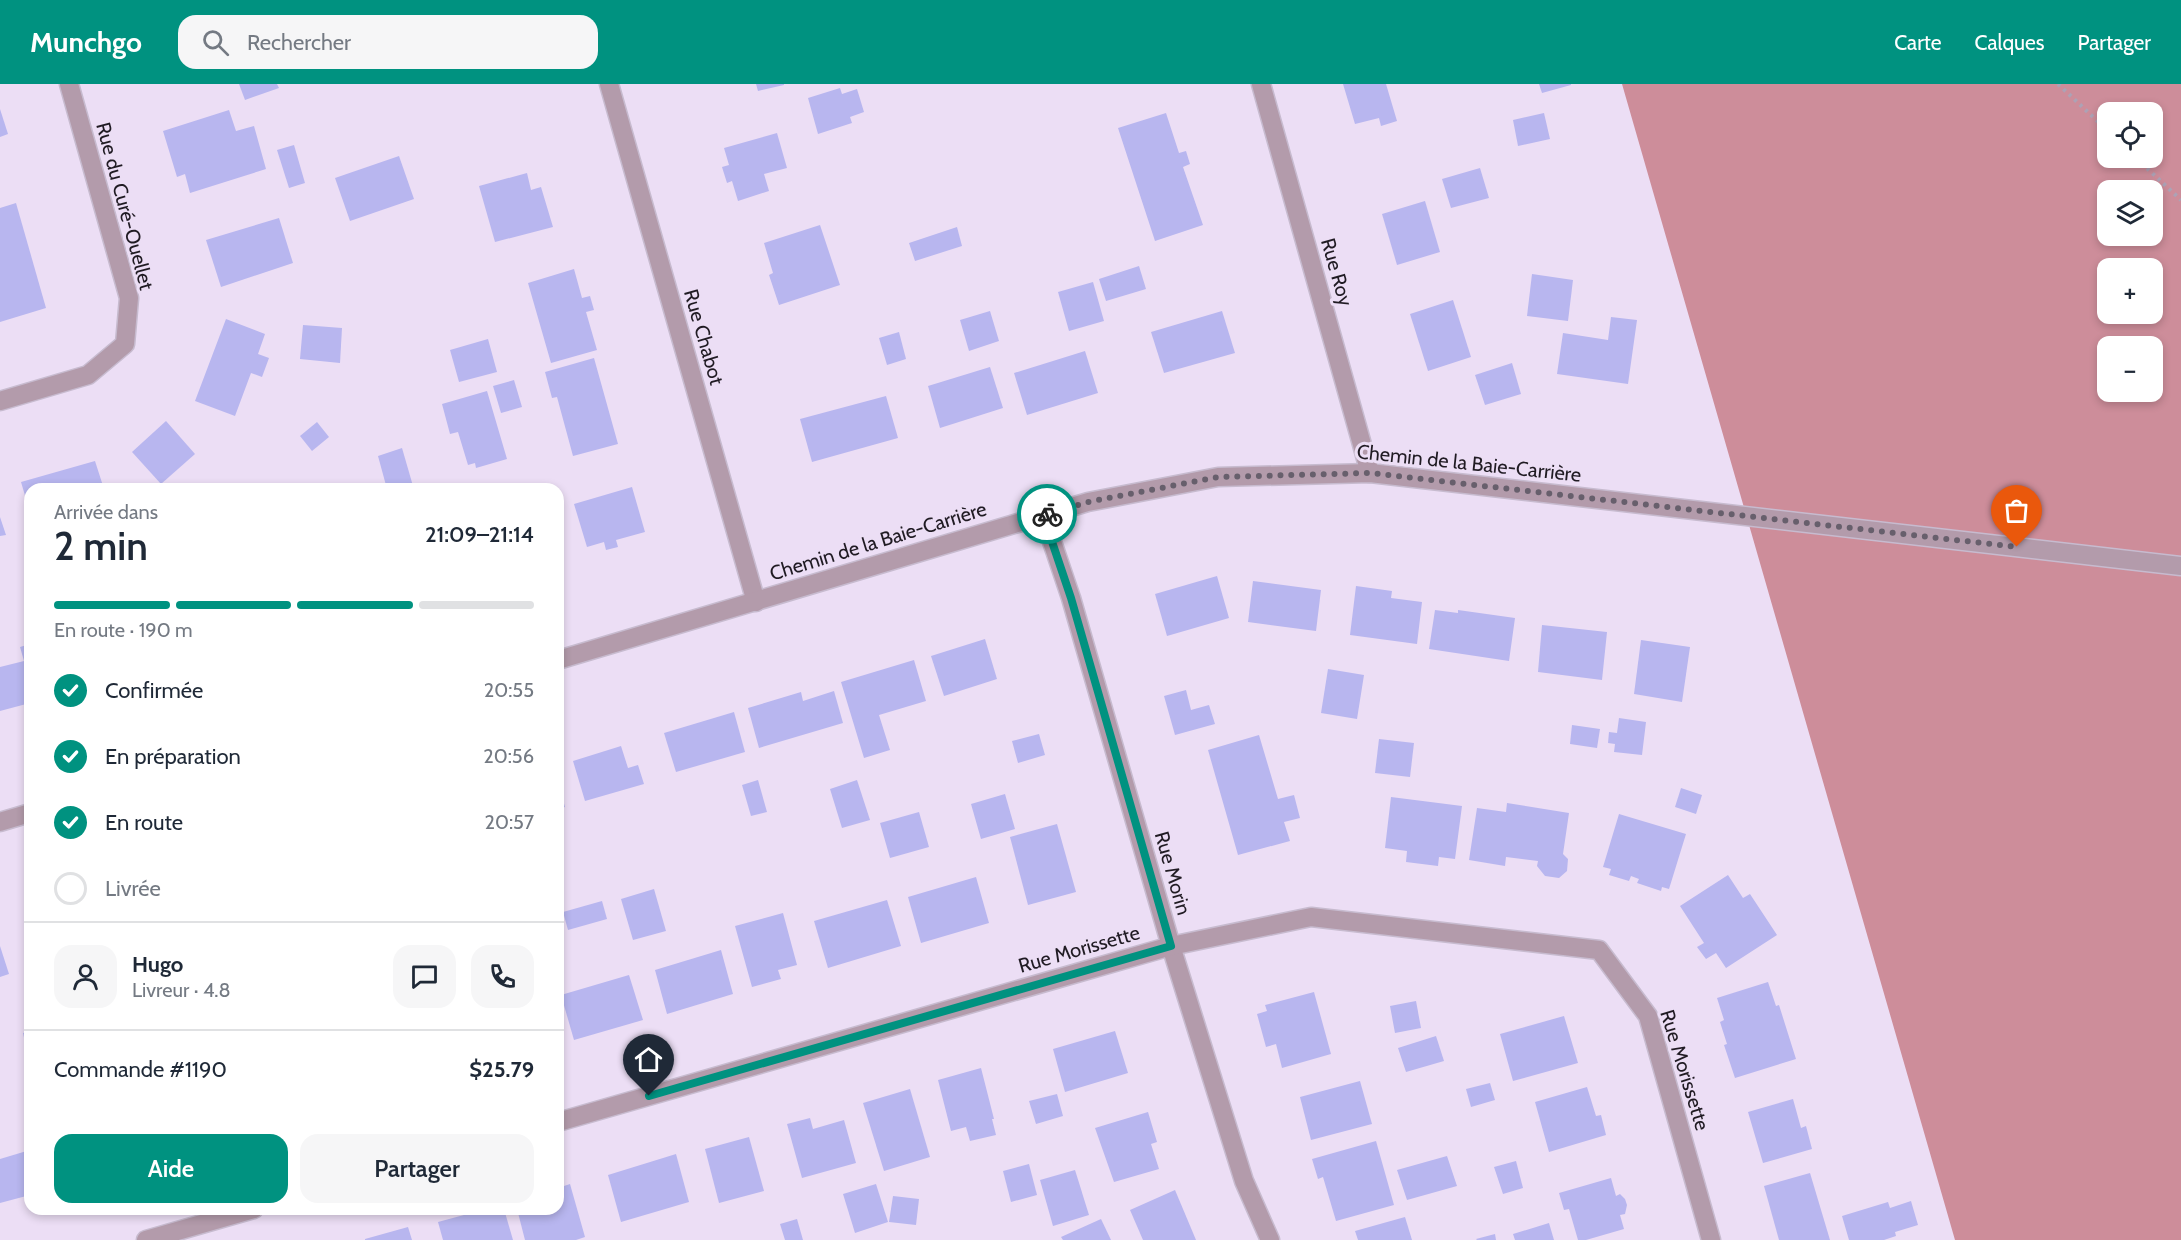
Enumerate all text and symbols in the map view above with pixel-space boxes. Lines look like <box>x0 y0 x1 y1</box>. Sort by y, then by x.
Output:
search box <box>178 15 598 69</box>
text: Munchgo <box>30 25 142 59</box>
icon: search <box>199 26 232 59</box>
text: Rechercher <box>247 29 351 56</box>
text: Carte <box>1894 30 1942 55</box>
text: Calques <box>1975 30 2045 55</box>
text: Partager <box>2078 30 2151 55</box>
map controls <box>2097 102 2163 402</box>
button: locate <box>2097 102 2163 168</box>
street label: Rue du Curé-Ouellet <box>91 119 159 293</box>
button: layers <box>2097 180 2163 246</box>
street label: Rue Roy <box>1316 235 1358 309</box>
button: + <box>2097 258 2163 324</box>
street label: Rue Chabot <box>679 286 729 388</box>
button: − <box>2097 336 2163 402</box>
street label: Chemin de la Baie-Carrière <box>1356 439 1582 487</box>
courier <box>1017 484 1077 544</box>
pin <box>1991 485 2042 547</box>
icon: bag <box>2000 494 2033 527</box>
street label: Chemin de la Baie-Carrière <box>767 497 989 585</box>
icon: bike <box>1031 498 1064 531</box>
text: Arrivée dans <box>54 500 158 524</box>
text: 21:09–21:14 <box>425 521 534 548</box>
text: 2 min <box>54 522 148 570</box>
text: En route · 190 m <box>54 618 193 642</box>
icon: check <box>54 674 87 707</box>
text: Confirmée <box>105 677 203 704</box>
text: 20:55 <box>484 678 534 702</box>
icon: check <box>54 740 87 773</box>
text: En préparation <box>105 743 241 770</box>
text: 20:56 <box>483 744 534 768</box>
icon: check <box>54 806 87 839</box>
text: En route <box>105 809 183 836</box>
text: 20:57 <box>485 810 534 834</box>
street label: Rue Morin <box>1150 828 1196 918</box>
text: Livrée <box>105 875 161 902</box>
street label: Rue Morissette <box>1016 920 1142 978</box>
button: person <box>54 945 117 1008</box>
button: chat <box>393 945 456 1008</box>
button: phone <box>471 945 534 1008</box>
text: Hugo <box>132 951 183 978</box>
text: Livreur · 4.8 <box>132 978 231 1002</box>
street label: Rue Morissette <box>1655 1007 1715 1133</box>
pin <box>623 1034 674 1096</box>
icon: home <box>632 1043 665 1076</box>
text: Commande #1190 <box>54 1056 227 1083</box>
text: $25.79 <box>469 1056 534 1083</box>
button: Aide <box>54 1134 288 1203</box>
button: Partager <box>300 1134 534 1203</box>

